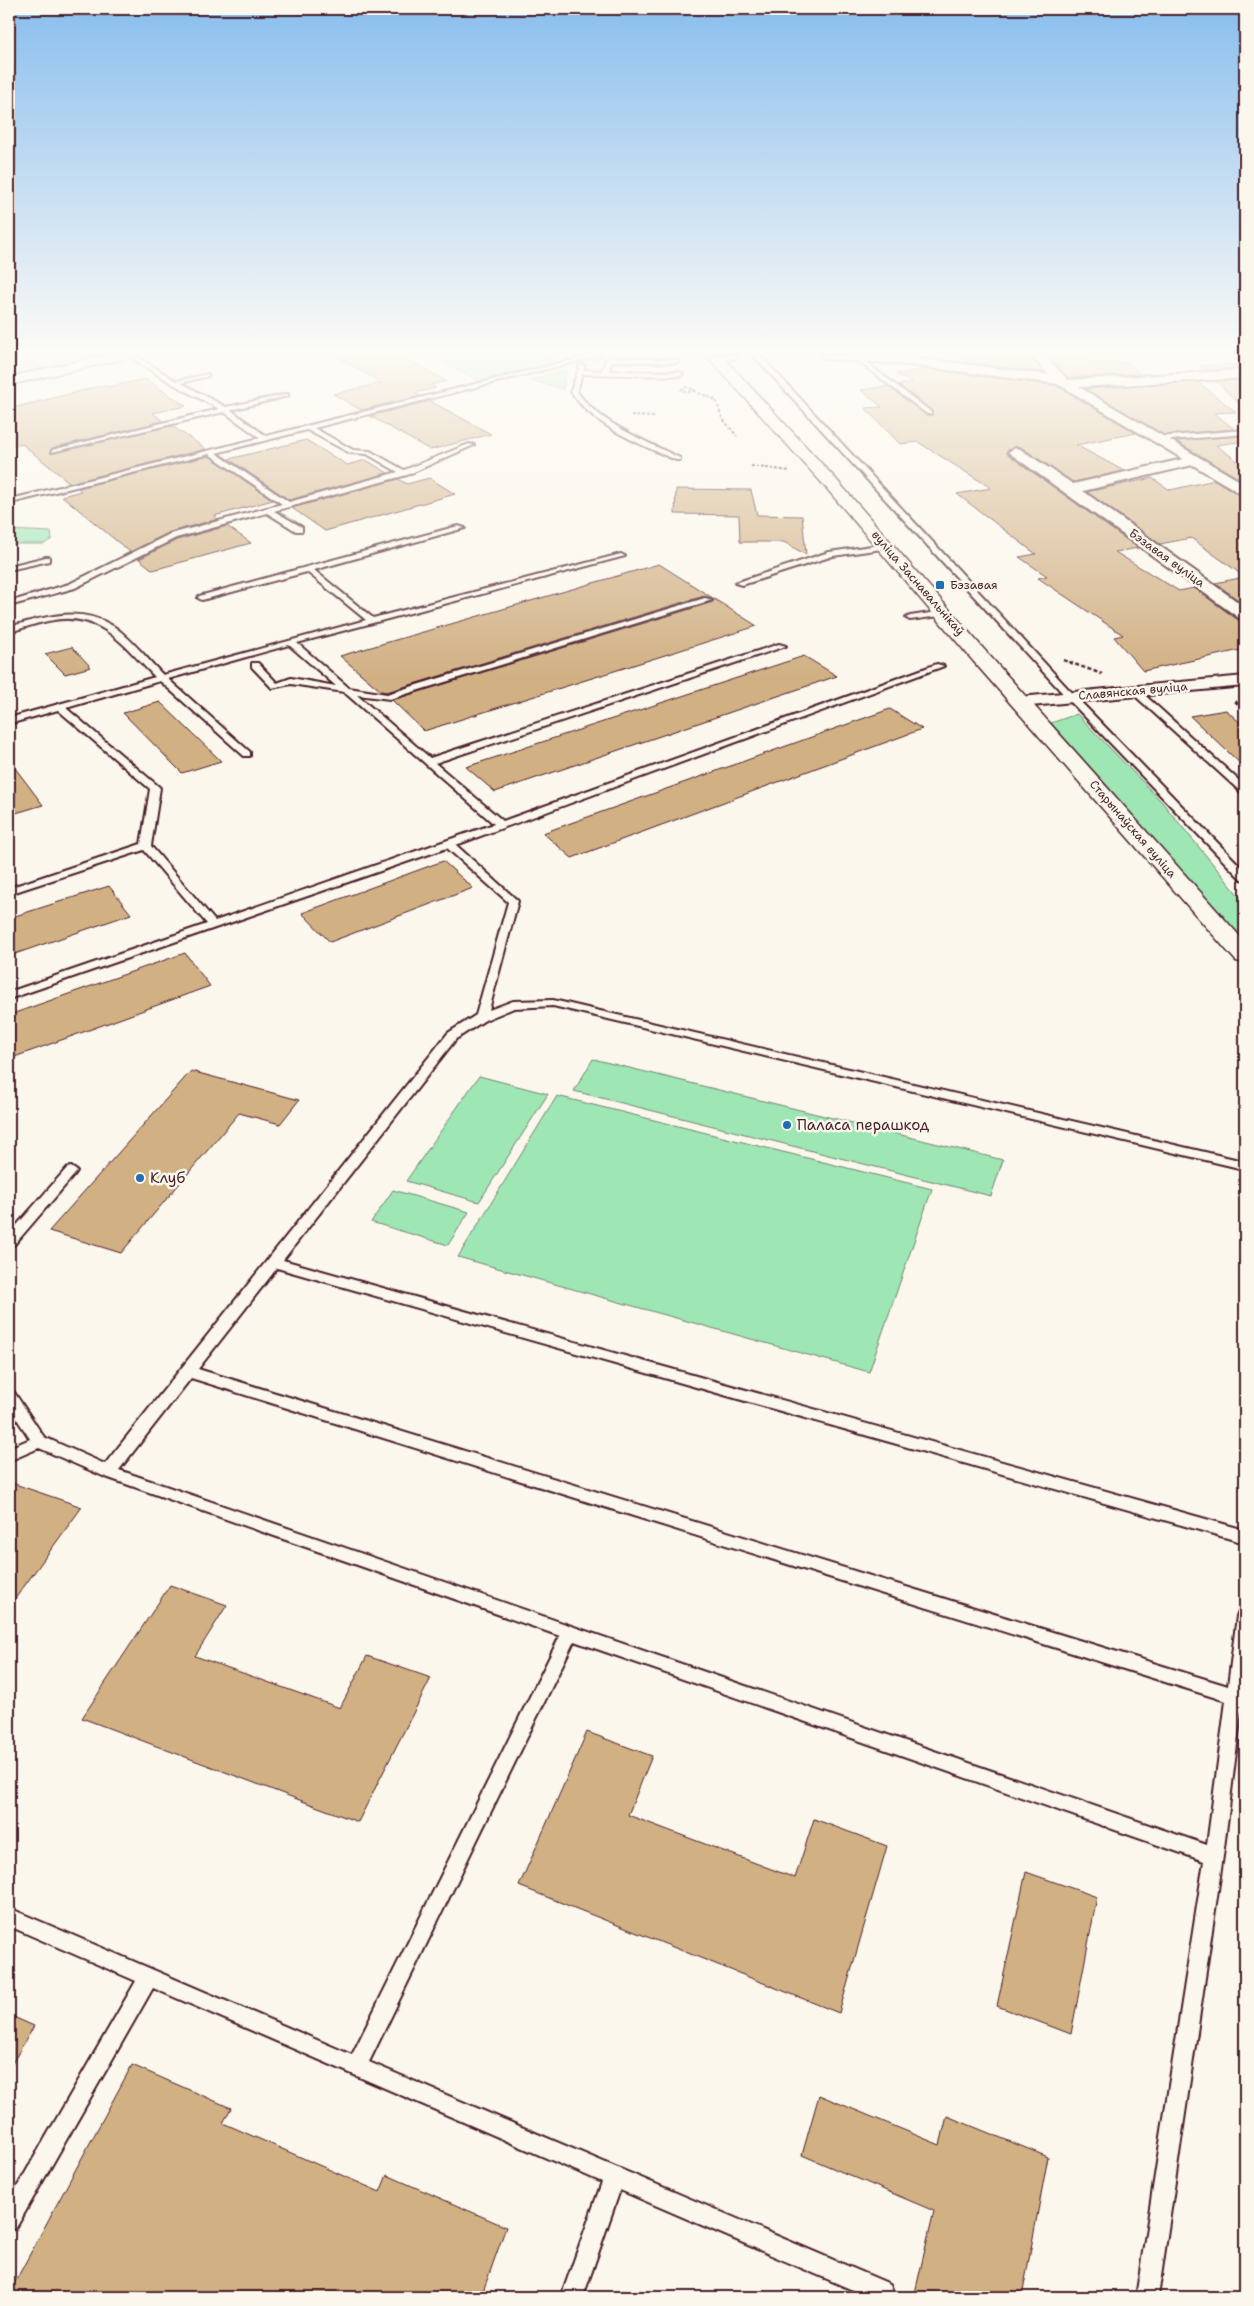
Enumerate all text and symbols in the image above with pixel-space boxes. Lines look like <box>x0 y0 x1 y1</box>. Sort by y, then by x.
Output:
street label: Бэзавая вуліца <box>1126 525 1208 591</box>
street label: вуліца Заснавальнікаў <box>868 527 968 639</box>
place label: Бэзавая <box>950 577 998 593</box>
marker: Бэзавая <box>934 579 946 591</box>
street label: Славянская вуліца <box>1078 678 1189 704</box>
street label: Старынаўская вуліца <box>1086 777 1180 882</box>
place label: Паласа перашкод <box>797 1115 930 1135</box>
marker: Паласа перашкод <box>781 1119 793 1131</box>
place label: Клуб <box>150 1168 185 1188</box>
marker: Клуб <box>134 1172 146 1184</box>

